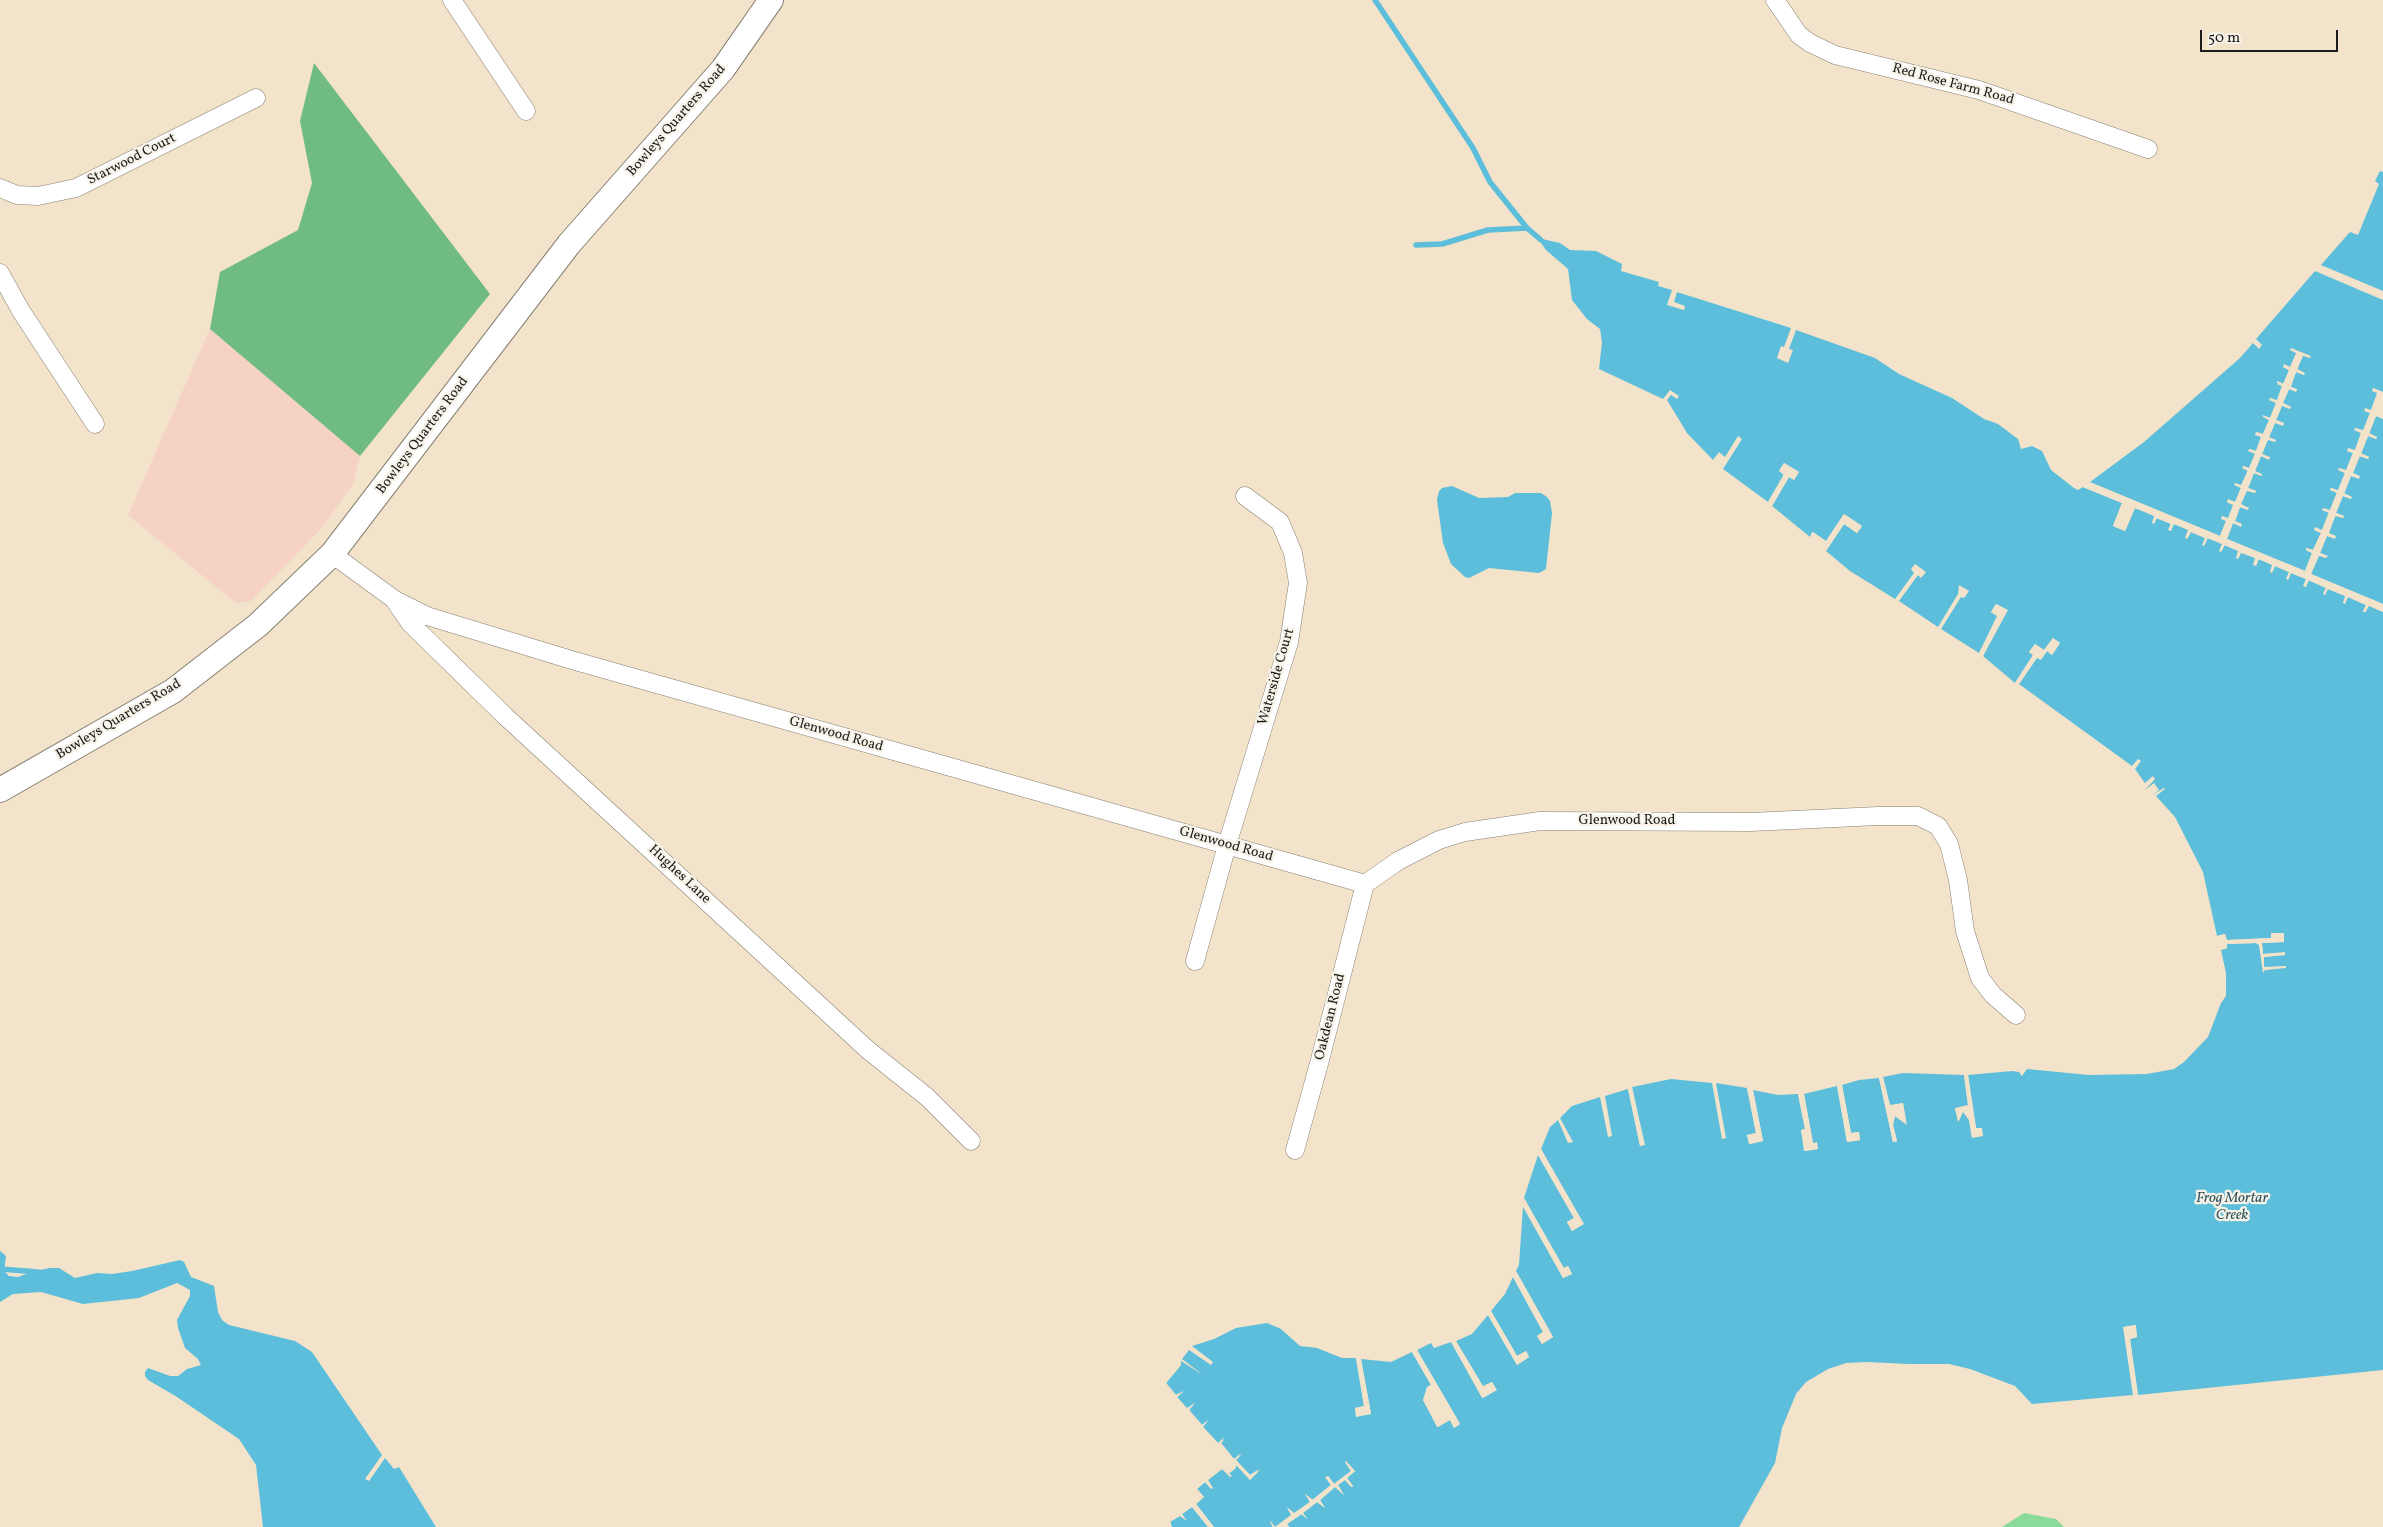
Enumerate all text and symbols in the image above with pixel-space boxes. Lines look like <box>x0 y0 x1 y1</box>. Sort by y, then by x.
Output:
scale bar <box>2203 20 2340 52</box>
text: 50 m <box>2208 28 2240 49</box>
street label: Red Rose Farm Road <box>1890 61 2016 109</box>
street label: Bowleys Quarters Road <box>624 62 730 180</box>
street label: Starwood Court <box>85 130 179 190</box>
street label: Bowleys Quarters Road <box>373 374 473 498</box>
street label: Waterside Court <box>1255 627 1299 727</box>
street label: Bowleys Quarters Road <box>54 676 184 764</box>
street label: Glenwood Road <box>787 714 885 756</box>
street label: Glenwood Road <box>1579 813 1675 829</box>
street label: Glenwood Road <box>1177 824 1275 866</box>
street label: Hughes Lane <box>644 842 714 908</box>
street label: Oakdean Road <box>1312 972 1350 1062</box>
water label: Frog Mortar Creek <box>2196 1190 2268 1225</box>

